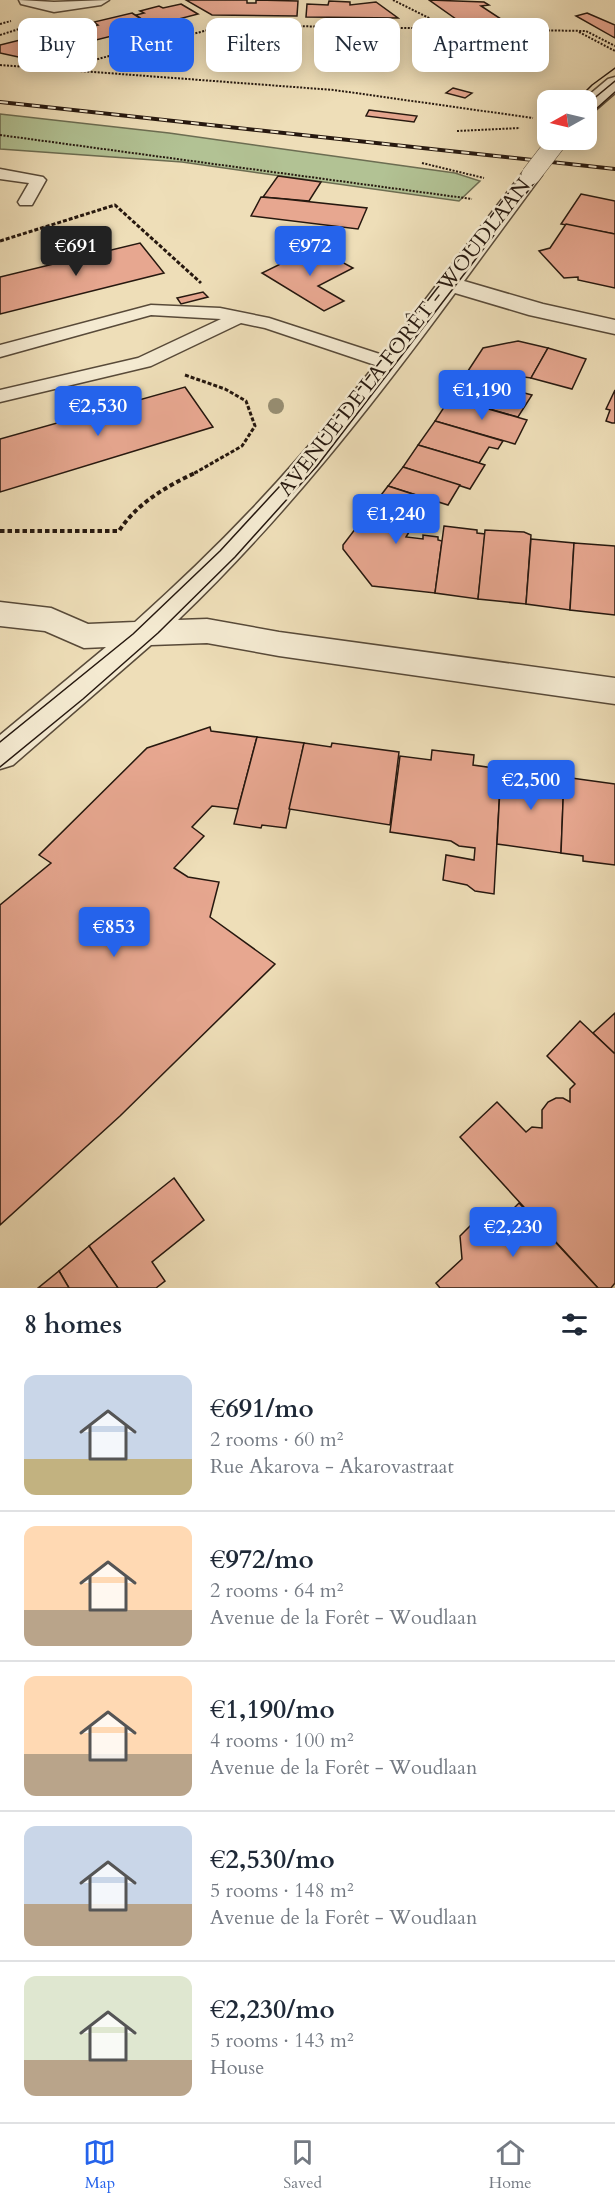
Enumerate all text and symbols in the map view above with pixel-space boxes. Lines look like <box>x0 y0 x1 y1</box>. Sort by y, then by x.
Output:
chip: Buy <box>18 18 97 72</box>
chip: Rent <box>109 18 194 72</box>
chip: Filters <box>206 18 302 72</box>
chip: New <box>314 18 400 72</box>
chip: Apartment <box>412 18 549 72</box>
north arrow <box>537 90 597 150</box>
map controls <box>537 90 597 150</box>
street label: AVENUE DE LA FORÊT - WOUDLAAN <box>270 172 538 502</box>
pin: €691 <box>40 226 112 277</box>
pin: €972 <box>274 226 346 277</box>
text: €691 <box>55 232 97 259</box>
text: €972 <box>289 232 331 259</box>
pin: €1,190 <box>433 370 531 421</box>
text: €1,190 <box>453 376 511 403</box>
pin: €2,530 <box>49 386 147 437</box>
text: €2,530 <box>69 392 127 419</box>
pin: €1,240 <box>347 494 445 545</box>
text: €1,240 <box>367 500 425 527</box>
pin: €2,500 <box>482 760 580 811</box>
text: €2,500 <box>502 766 560 793</box>
pin: €853 <box>78 907 150 958</box>
text: €853 <box>93 913 135 940</box>
pin: €2,230 <box>464 1207 562 1258</box>
text: €2,230 <box>484 1213 542 1240</box>
text: 8 homes <box>24 1307 122 1342</box>
icon: filters <box>558 1308 591 1341</box>
text: €691/mo <box>210 1391 314 1426</box>
icon: home <box>72 1399 144 1471</box>
text: 2 rooms · 60 m² <box>210 1426 343 1453</box>
text: Rue Akarova - Akarovastraat <box>210 1453 454 1480</box>
text: €972/mo <box>210 1542 314 1577</box>
icon: home <box>72 1550 144 1622</box>
text: 2 rooms · 64 m² <box>210 1577 343 1604</box>
text: Avenue de la Forêt - Woudlaan <box>210 1604 477 1631</box>
text: €1,190/mo <box>210 1692 335 1727</box>
icon: home <box>72 1700 144 1772</box>
text: 4 rooms · 100 m² <box>210 1727 354 1754</box>
text: Avenue de la Forêt - Woudlaan <box>210 1754 477 1781</box>
text: €2,530/mo <box>210 1842 335 1877</box>
icon: home <box>72 1850 144 1922</box>
text: 5 rooms · 148 m² <box>210 1877 354 1904</box>
text: Avenue de la Forêt - Woudlaan <box>210 1904 477 1931</box>
text: €2,230/mo <box>210 1992 335 2027</box>
icon: home <box>72 2000 144 2072</box>
text: 5 rooms · 143 m² <box>210 2027 354 2054</box>
text: House <box>210 2054 264 2081</box>
tab: Map <box>83 2136 116 2194</box>
tab: Saved <box>283 2136 322 2194</box>
tab: Home <box>489 2136 532 2194</box>

